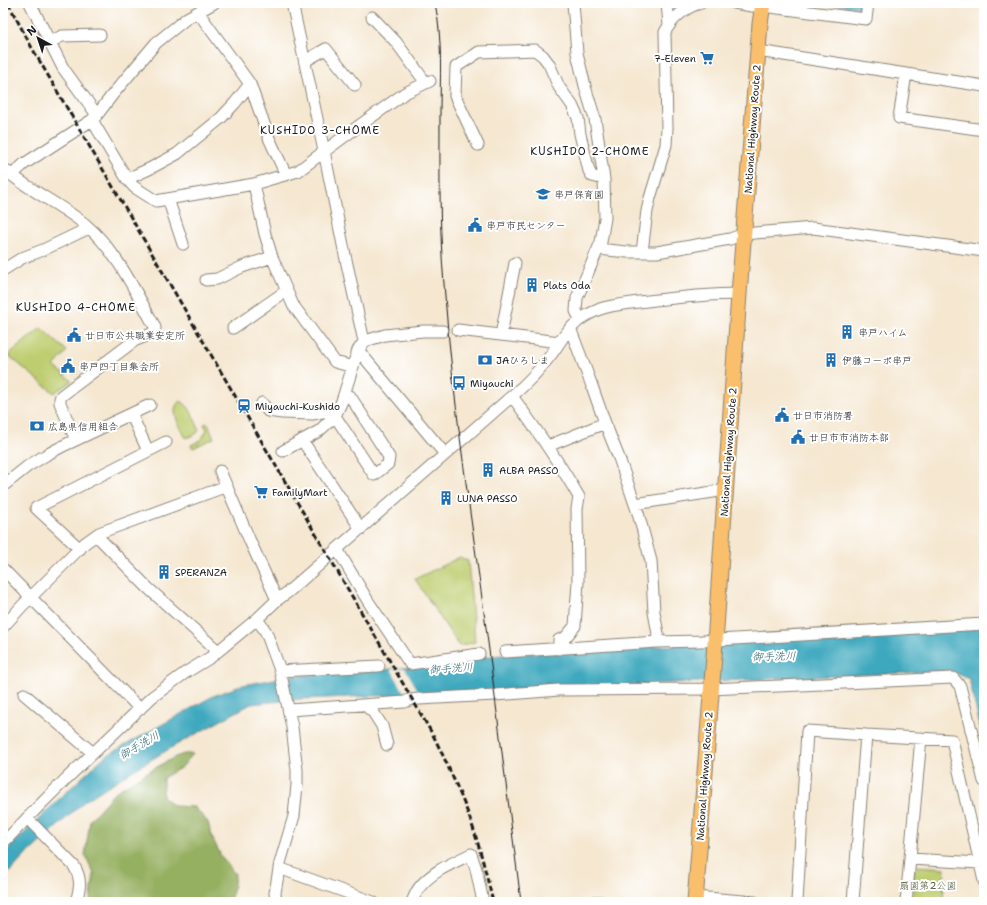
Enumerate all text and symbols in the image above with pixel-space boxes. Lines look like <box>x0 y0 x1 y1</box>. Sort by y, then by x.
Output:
north arrow <box>18 18 58 58</box>
text: N <box>24 22 40 39</box>
supermarket icon: 7-Eleven <box>699 50 715 66</box>
place label: 7-Eleven <box>654 52 696 65</box>
street label: National Highway Route 2 <box>741 64 763 194</box>
district label: KUSHIDO 3-CHOME <box>260 123 380 138</box>
district label: KUSHIDO 2-CHOME <box>530 144 650 159</box>
school or university icon: 串戸保育園 <box>535 186 551 202</box>
place label: 串戸保育園 <box>554 188 604 201</box>
public building icon: 串戸市民センター <box>467 217 483 233</box>
place label: 串戸市民センター <box>486 219 566 232</box>
building icon: Plats Oda <box>524 277 540 293</box>
place label: Plats Oda <box>543 279 591 292</box>
district label: KUSHIDO 4-CHOME <box>16 300 136 315</box>
building icon: 串戸ハイム <box>839 324 855 340</box>
place label: 串戸ハイム <box>858 326 908 339</box>
public building icon: 廿日市公共職業安定所 <box>66 327 82 343</box>
place label: 廿日市公共職業安定所 <box>85 329 185 342</box>
bank icon: JAひろしま <box>477 352 493 368</box>
building icon: 伊藤コーポ串戸 <box>823 352 839 368</box>
place label: JAひろしま <box>496 354 549 367</box>
place label: 伊藤コーポ串戸 <box>842 354 912 367</box>
public building icon: 串戸四丁目集会所 <box>60 358 76 374</box>
place label: 串戸四丁目集会所 <box>79 360 159 373</box>
bus stop icon: Miyauchi <box>451 375 467 391</box>
place label: Miyauchi <box>470 377 514 390</box>
street label: National Highway Route 2 <box>717 387 739 517</box>
station icon: Miyauchi-Kushido <box>236 398 252 414</box>
place label: Miyauchi-Kushido <box>255 400 340 413</box>
public building icon: 廿日市消防署 <box>774 407 790 423</box>
place label: 廿日市消防署 <box>793 409 853 422</box>
bank icon: 広島県信用組合 <box>29 418 45 434</box>
place label: 広島県信用組合 <box>48 420 118 433</box>
public building icon: 廿日市市消防本部 <box>790 429 806 445</box>
place label: 廿日市市消防本部 <box>809 431 889 444</box>
building icon: ALBA PASSO <box>480 462 496 478</box>
place label: ALBA PASSO <box>499 464 558 477</box>
supermarket icon: FamilyMart <box>253 484 269 500</box>
place label: FamilyMart <box>272 486 328 499</box>
building icon: LUNA PASSO <box>438 490 454 506</box>
place label: LUNA PASSO <box>457 492 517 505</box>
building icon: SPERANZA <box>156 564 172 580</box>
place label: SPERANZA <box>175 566 227 579</box>
water label: 御手洗川 <box>752 649 796 664</box>
water label: 御手洗川 <box>429 659 474 678</box>
street label: National Highway Route 2 <box>693 711 715 841</box>
water label: 御手洗川 <box>116 728 162 763</box>
park label: 扇園第2公園 <box>900 879 957 892</box>

